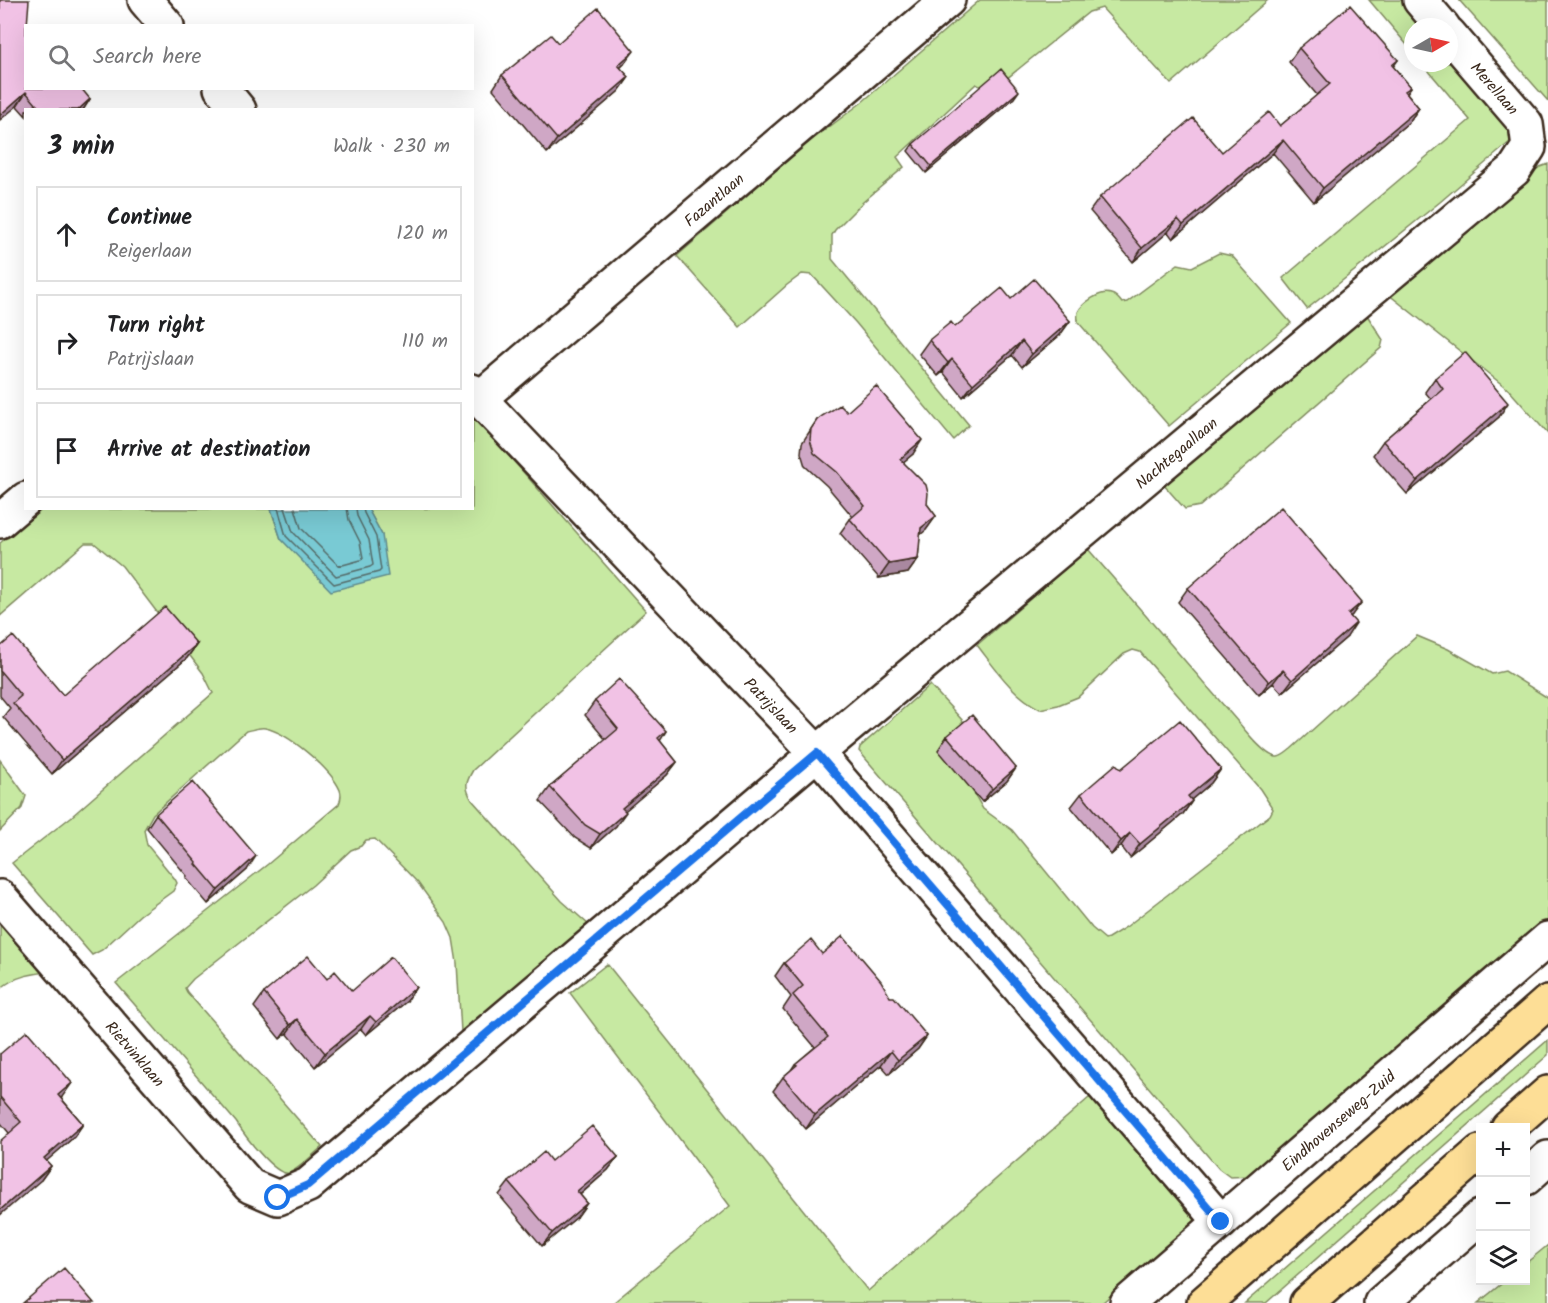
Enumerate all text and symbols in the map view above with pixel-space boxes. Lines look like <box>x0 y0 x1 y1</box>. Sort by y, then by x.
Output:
north arrow <box>1404 18 1458 72</box>
search box <box>24 24 474 90</box>
text: Search here <box>93 40 201 75</box>
icon: search <box>45 41 78 74</box>
street label: Merellaan <box>1464 57 1524 121</box>
text: 3 min <box>48 126 115 168</box>
text: Walk · 230 m <box>333 131 450 163</box>
street label: Fazantlaan <box>679 167 750 234</box>
text: Continue <box>107 201 192 236</box>
icon: ahead <box>50 218 83 251</box>
text: 120 m <box>396 218 448 250</box>
text: Reigerlaan <box>107 236 192 268</box>
text: Turn right <box>107 309 205 344</box>
icon: right <box>50 326 83 359</box>
text: 110 m <box>402 326 448 358</box>
text: Patrijslaan <box>107 344 194 376</box>
street label: Nachtegaallaan <box>1130 412 1224 496</box>
text: Arrive at destination <box>107 433 310 468</box>
icon: arrive <box>50 434 83 467</box>
street label: Patrijslaan <box>737 672 804 740</box>
street label: Rietvinklaan <box>98 1016 170 1093</box>
street label: Eindhovenseweg-Zuid <box>1276 1064 1403 1178</box>
map controls <box>1476 1123 1530 1285</box>
button: + <box>1476 1123 1530 1177</box>
button: − <box>1476 1177 1530 1231</box>
route start <box>264 1184 290 1210</box>
route end <box>1207 1208 1233 1234</box>
button: layers <box>1476 1231 1530 1285</box>

